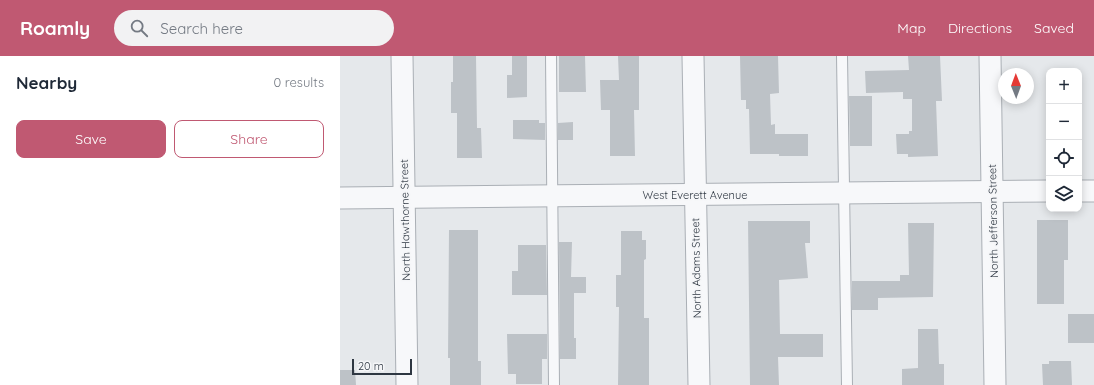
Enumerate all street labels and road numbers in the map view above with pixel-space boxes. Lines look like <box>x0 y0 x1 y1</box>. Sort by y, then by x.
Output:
street label: North Hawthorne Street <box>397 159 413 281</box>
street label: North Jefferson Street <box>985 164 1001 278</box>
street label: West Everett Avenue <box>643 188 747 202</box>
street label: North Adams Street <box>688 217 704 318</box>

